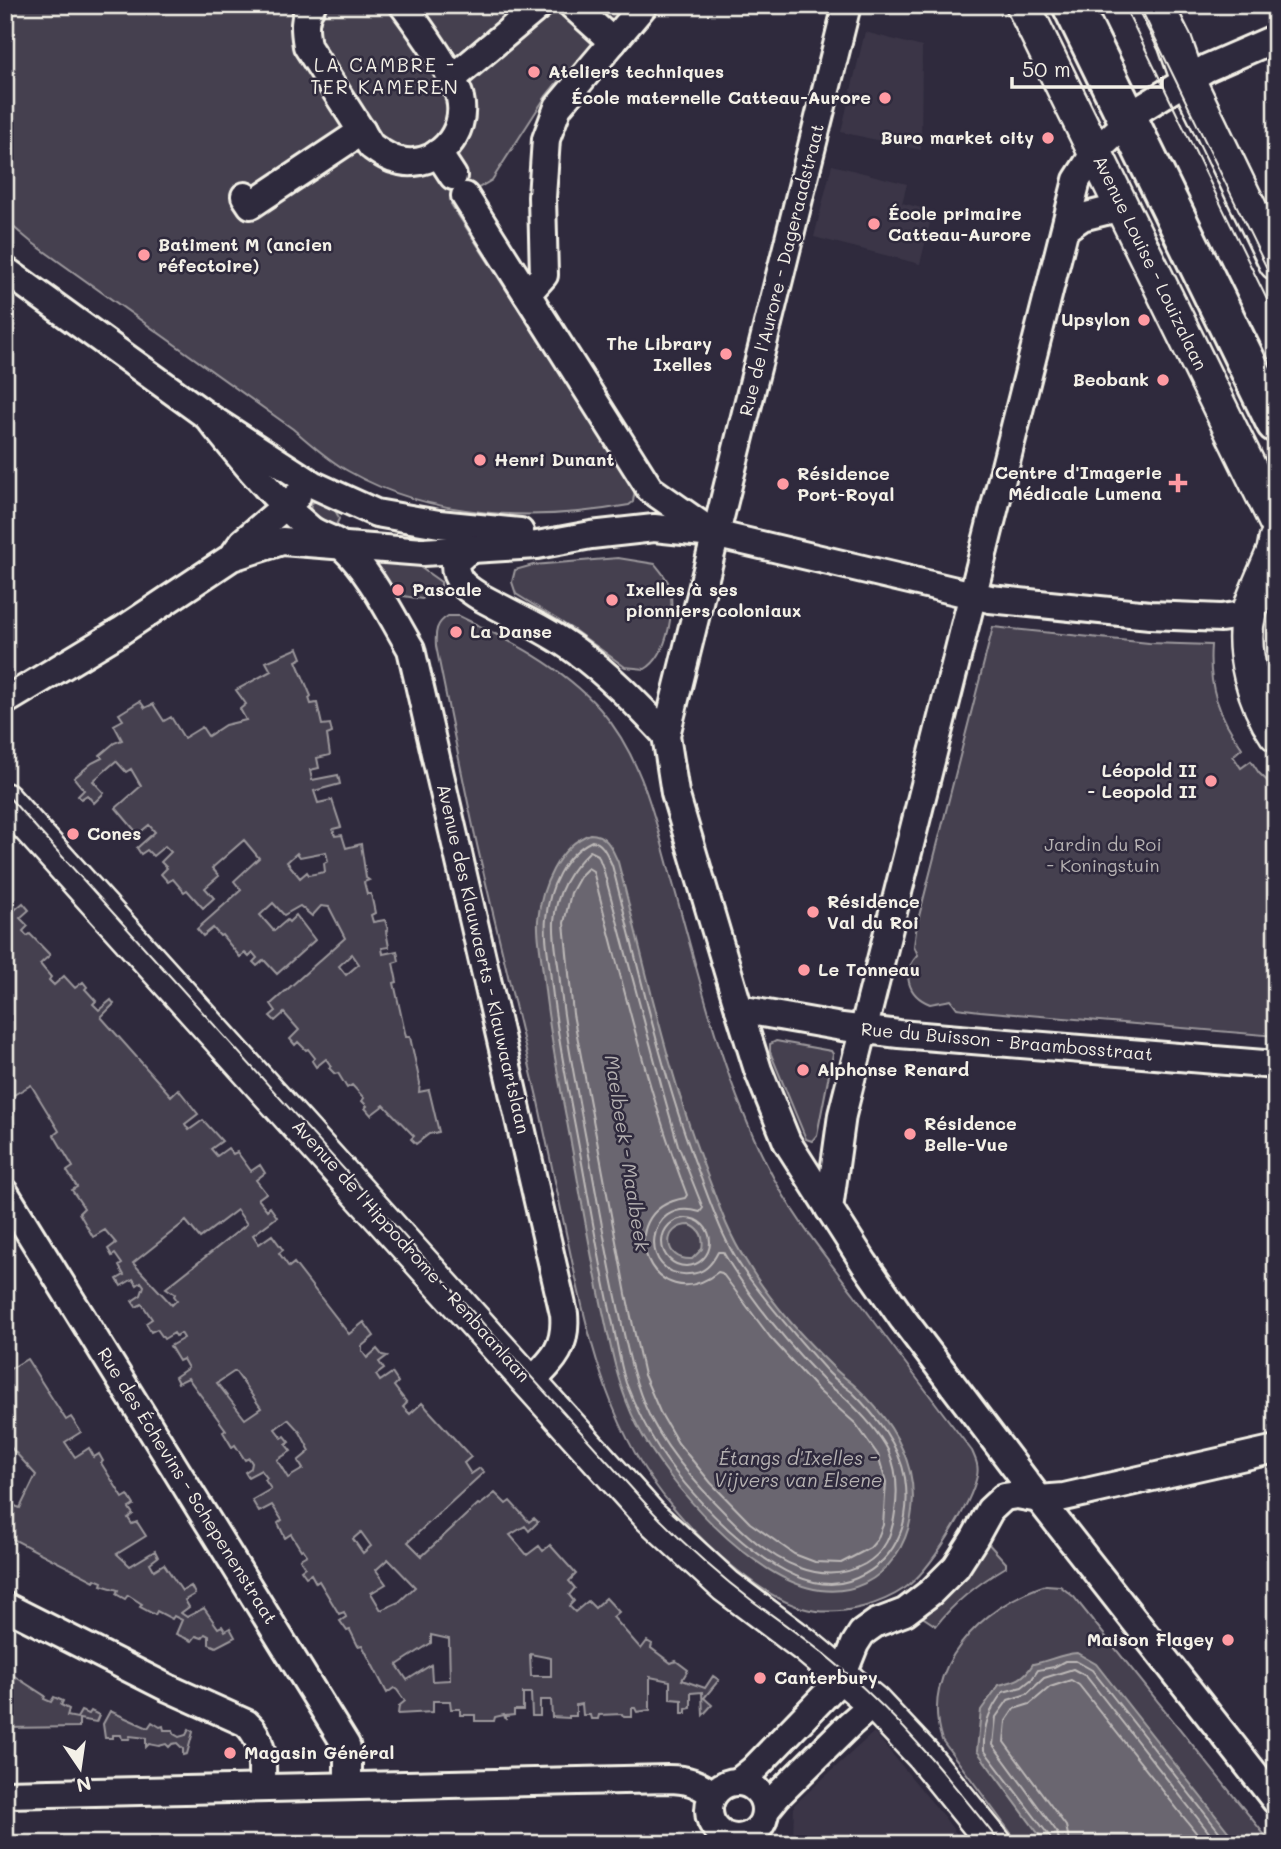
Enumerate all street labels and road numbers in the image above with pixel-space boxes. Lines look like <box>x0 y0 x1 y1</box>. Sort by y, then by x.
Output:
street label: Rue de l'Aurore - Dageraadstraat <box>733 121 829 418</box>
street label: Avenue Louise - Louizalaan <box>1088 151 1213 374</box>
street label: Avenue des Klauwaerts - Klauwaartslaan <box>432 782 536 1136</box>
street label: Rue du Buisson - Braambosstraat <box>860 1016 1154 1066</box>
street label: Avenue de l'Hippodrome - Renbaanlaan <box>287 1114 536 1387</box>
street label: Rue des Échevins - Schepenenstraat <box>92 1343 283 1628</box>

